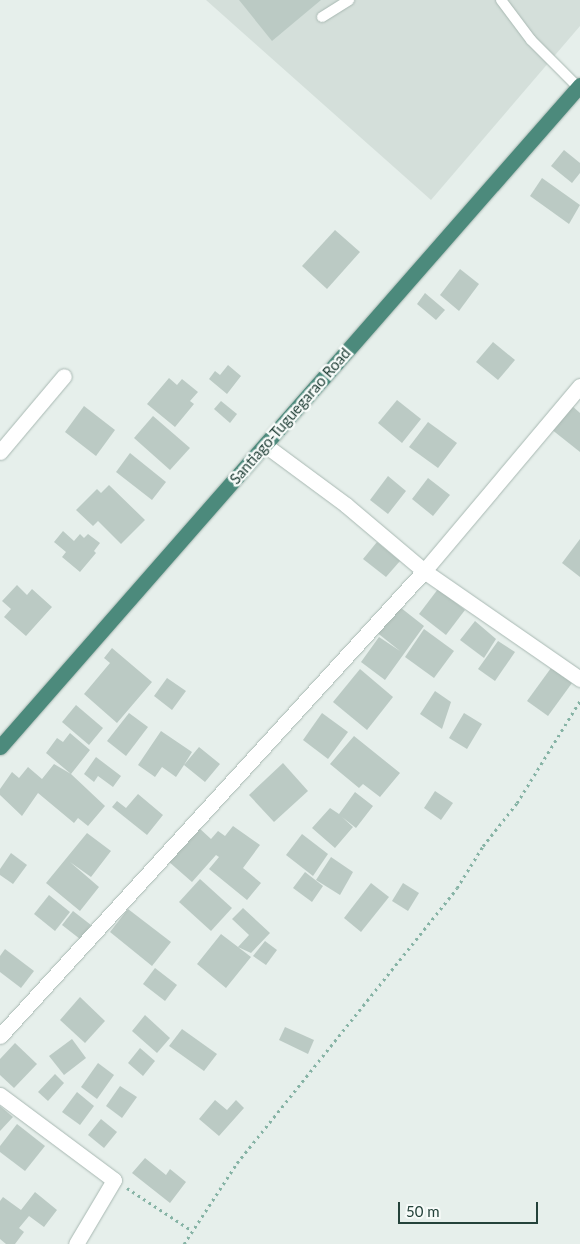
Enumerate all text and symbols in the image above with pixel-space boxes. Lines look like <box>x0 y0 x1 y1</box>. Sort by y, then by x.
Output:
street label: Santiago-Tuguegarao Road <box>226 344 354 488</box>
scale bar <box>400 1192 540 1224</box>
text: 50 m <box>406 1202 440 1220</box>

